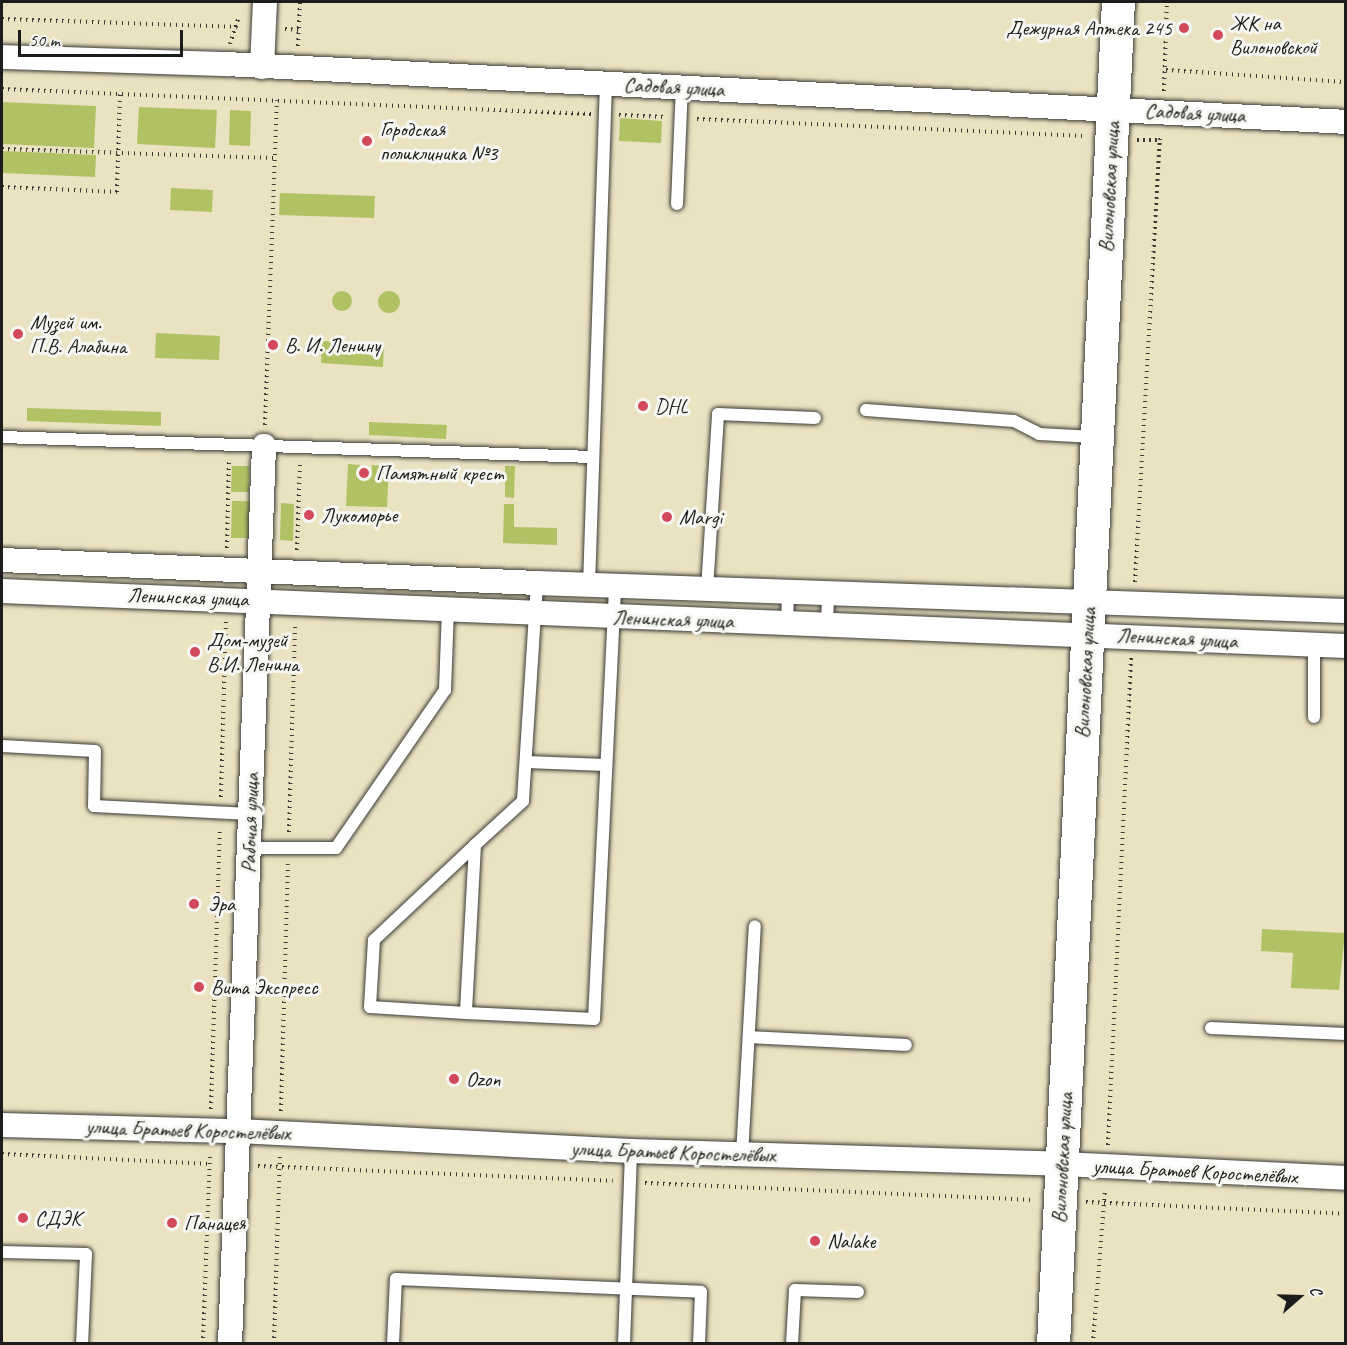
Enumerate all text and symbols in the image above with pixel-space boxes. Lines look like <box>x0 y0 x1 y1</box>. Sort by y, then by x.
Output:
place label: ЖК на Вилоновской <box>1230 10 1317 60</box>
place label: Дежурная Аптека 245 <box>1007 15 1172 41</box>
scale bar <box>21 18 186 56</box>
marker: Дежурная Аптека 245 <box>1177 21 1191 35</box>
marker: ЖК на Вилоновской <box>1211 28 1225 42</box>
text: 50 m <box>29 29 60 51</box>
street label: Садовая улица <box>622 72 726 102</box>
street label: Садовая улица <box>1143 98 1247 128</box>
place label: Городская поликлиника №3 <box>380 116 497 166</box>
street label: Вилоновская улица <box>1093 120 1125 254</box>
marker: Городская поликлиника №3 <box>358 132 376 150</box>
place label: Музей им. П.В. Алабина <box>30 309 126 359</box>
marker: Музей им. П.В. Алабина <box>11 327 25 341</box>
place label: В. И. Ленину <box>285 332 380 358</box>
marker: В. И. Ленину <box>266 338 280 352</box>
place label: DHL <box>655 393 688 419</box>
marker: DHL <box>636 399 650 413</box>
place label: Памятный крест <box>376 460 503 486</box>
marker: Памятный крест <box>357 466 371 480</box>
place label: Лукоморье <box>321 502 397 528</box>
place label: Margi <box>679 504 722 530</box>
marker: Лукоморье <box>302 508 316 522</box>
marker: Margi <box>660 510 674 524</box>
street label: Ленинская улица <box>126 582 250 612</box>
street label: Ленинская улица <box>611 604 735 634</box>
street label: Вилоновская улица <box>1069 606 1101 740</box>
street label: Ленинская улица <box>1115 622 1239 654</box>
place label: Дом-музей В.И. Ленина <box>207 627 299 677</box>
marker: Дом-музей В.И. Ленина <box>188 645 202 659</box>
street label: Рабочая улица <box>236 772 264 874</box>
place label: Эра <box>208 891 235 917</box>
marker: Эра <box>185 895 203 913</box>
place label: Вита Экспресс <box>211 974 317 1000</box>
marker: Вита Экспресс <box>192 980 206 994</box>
place label: Ozon <box>466 1066 501 1092</box>
marker: Ozon <box>447 1072 461 1086</box>
street label: Вилоновская улица <box>1046 1091 1078 1225</box>
street label: улица Братьев Коростелёвых <box>84 1114 292 1146</box>
street label: улица Братьев Коростелёвых <box>569 1136 777 1168</box>
street label: улица Братьев Коростелёвых <box>1091 1153 1299 1189</box>
place label: СДЭК <box>35 1205 81 1231</box>
place label: Панацея <box>184 1210 245 1236</box>
marker: СДЭК <box>16 1211 30 1225</box>
marker: Панацея <box>165 1216 179 1230</box>
place label: Nalake <box>827 1228 875 1254</box>
marker: Nalake <box>808 1234 822 1248</box>
north arrow <box>1269 1267 1329 1327</box>
text: С <box>1305 1284 1327 1298</box>

